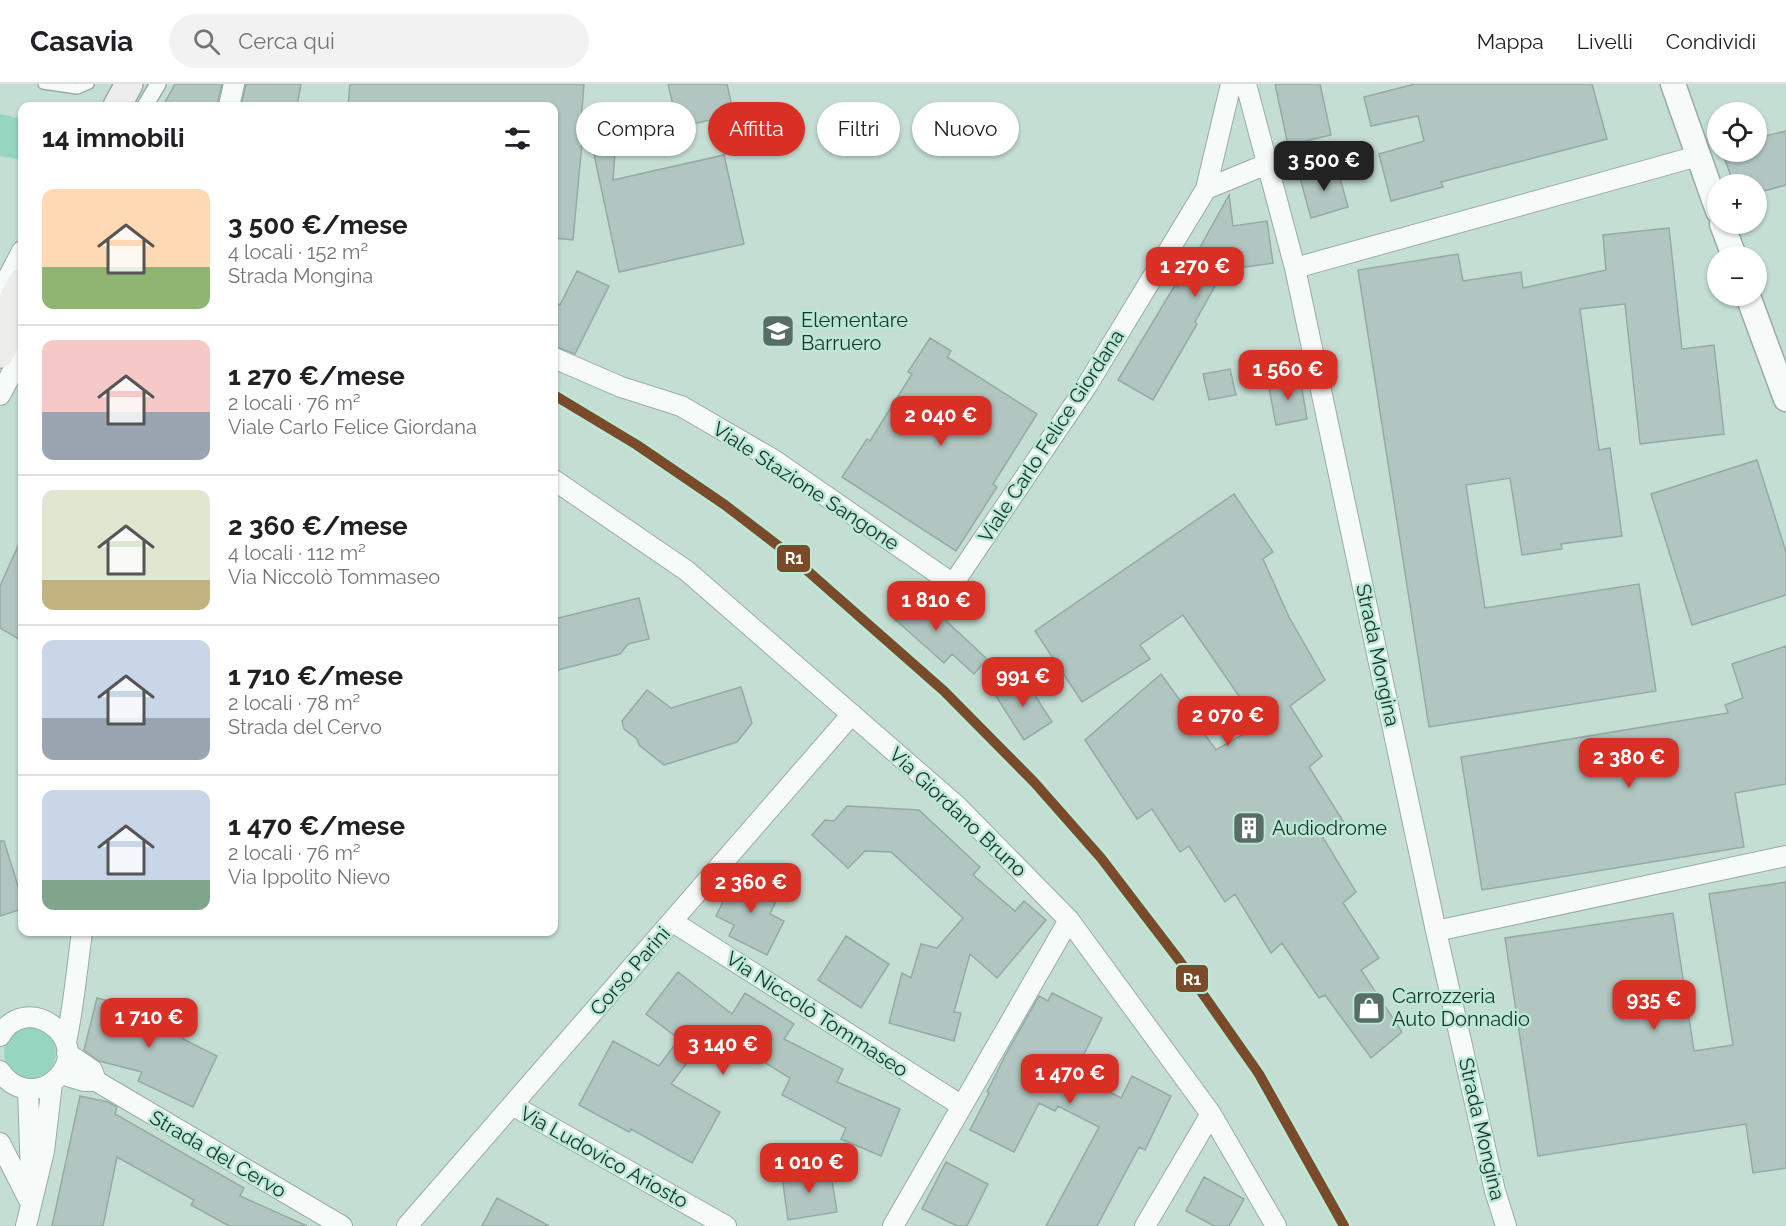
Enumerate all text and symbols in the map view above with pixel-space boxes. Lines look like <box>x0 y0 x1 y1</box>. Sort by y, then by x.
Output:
search box <box>169 14 589 68</box>
text: Casavia <box>30 25 133 58</box>
icon: search <box>190 25 223 58</box>
text: Cerca qui <box>238 28 335 54</box>
text: Mappa <box>1477 29 1544 54</box>
text: Livelli <box>1577 29 1633 54</box>
text: Condividi <box>1666 29 1756 54</box>
chip: Compra <box>576 102 696 156</box>
chip: Affitta <box>708 102 805 156</box>
chip: Filtri <box>817 102 900 156</box>
chip: Nuovo <box>912 102 1019 156</box>
map controls <box>1707 102 1767 306</box>
button: locate <box>1707 102 1767 162</box>
icon: filters <box>501 122 534 155</box>
text: 14 immobili <box>42 123 185 153</box>
pin: 3 500 € <box>1269 141 1379 192</box>
text: 3 500 € <box>1288 148 1360 172</box>
button: + <box>1707 174 1767 234</box>
text: 3 500 €/mese <box>228 210 408 240</box>
icon: home <box>90 213 162 285</box>
text: 4 locali · 152 m² <box>228 240 368 264</box>
button: − <box>1707 246 1767 306</box>
pin: 1 270 € <box>1140 247 1250 298</box>
text: 1 270 € <box>1160 254 1230 278</box>
text: Strada Mongina <box>228 264 373 288</box>
place label: Elementare Barruero <box>801 308 908 355</box>
school or university icon: Elementare Barruero <box>760 313 796 349</box>
street label: Viale Carlo Felice Giordana <box>973 325 1129 547</box>
pin: 1 560 € <box>1233 350 1343 401</box>
text: 1 560 € <box>1253 357 1323 381</box>
text: 1 270 €/mese <box>228 361 405 391</box>
icon: home <box>90 364 162 436</box>
text: 2 locali · 76 m² <box>228 391 361 415</box>
pin: 2 040 € <box>886 396 996 447</box>
text: 2 040 € <box>905 403 977 427</box>
text: Viale Carlo Felice Giordana <box>228 415 477 439</box>
street label: Viale Stazione Sangone <box>708 417 904 555</box>
text: 2 360 €/mese <box>228 511 408 541</box>
icon: home <box>90 514 162 586</box>
text: 4 locali · 112 m² <box>228 541 366 565</box>
line badge: R1 <box>776 544 811 573</box>
text: R1 <box>785 549 803 568</box>
text: Via Niccolò Tommaseo <box>228 565 440 589</box>
pin: 1 810 € <box>881 581 991 632</box>
street label: Strada Mongina <box>1351 581 1405 729</box>
text: 1 810 € <box>901 588 971 612</box>
pin: 991 € <box>981 657 1065 708</box>
text: 1 710 €/mese <box>228 661 403 691</box>
icon: home <box>90 664 162 736</box>
text: 991 € <box>996 664 1050 688</box>
text: 2 locali · 78 m² <box>228 691 360 715</box>
pin: 2 070 € <box>1173 696 1283 747</box>
text: 2 070 € <box>1192 703 1264 727</box>
text: Strada del Cervo <box>228 715 382 739</box>
pin: 2 380 € <box>1574 738 1684 789</box>
street label: Via Giordano Bruno <box>884 742 1032 882</box>
text: 2 380 € <box>1593 745 1665 769</box>
building icon: Audiodrome <box>1231 810 1267 846</box>
text: 1 470 €/mese <box>228 811 405 841</box>
icon: home <box>90 814 162 886</box>
place label: Audiodrome <box>1272 816 1387 840</box>
text: 2 locali · 76 m² <box>228 841 361 865</box>
pin: 2 360 € <box>696 863 806 914</box>
text: Via Ippolito Nievo <box>228 865 390 889</box>
text: 2 360 € <box>715 870 787 894</box>
street label: Corso Parini <box>585 922 675 1020</box>
street label: Via Niccolò Tommaseo <box>722 946 913 1082</box>
line badge: R1 <box>1175 964 1209 993</box>
text: R1 <box>1183 970 1201 989</box>
pin: 935 € <box>1612 980 1696 1031</box>
place label: Carrozzeria Auto Donnadio <box>1392 984 1530 1031</box>
text: 935 € <box>1627 987 1681 1011</box>
shop icon: Carrozzeria Auto Donnadio <box>1351 990 1387 1026</box>
pin: 1 710 € <box>94 998 204 1049</box>
text: 1 710 € <box>115 1005 183 1029</box>
pin: 3 140 € <box>668 1025 778 1076</box>
text: 3 140 € <box>688 1032 758 1056</box>
pin: 1 470 € <box>1015 1054 1125 1105</box>
street label: Strada Mongina <box>1454 1056 1510 1202</box>
text: 1 470 € <box>1035 1061 1105 1085</box>
street label: Via Ludovico Ariosto <box>516 1101 692 1213</box>
street label: Strada del Cervo <box>145 1105 291 1203</box>
pin: 1 010 € <box>754 1143 864 1194</box>
text: 1 010 € <box>774 1150 844 1174</box>

